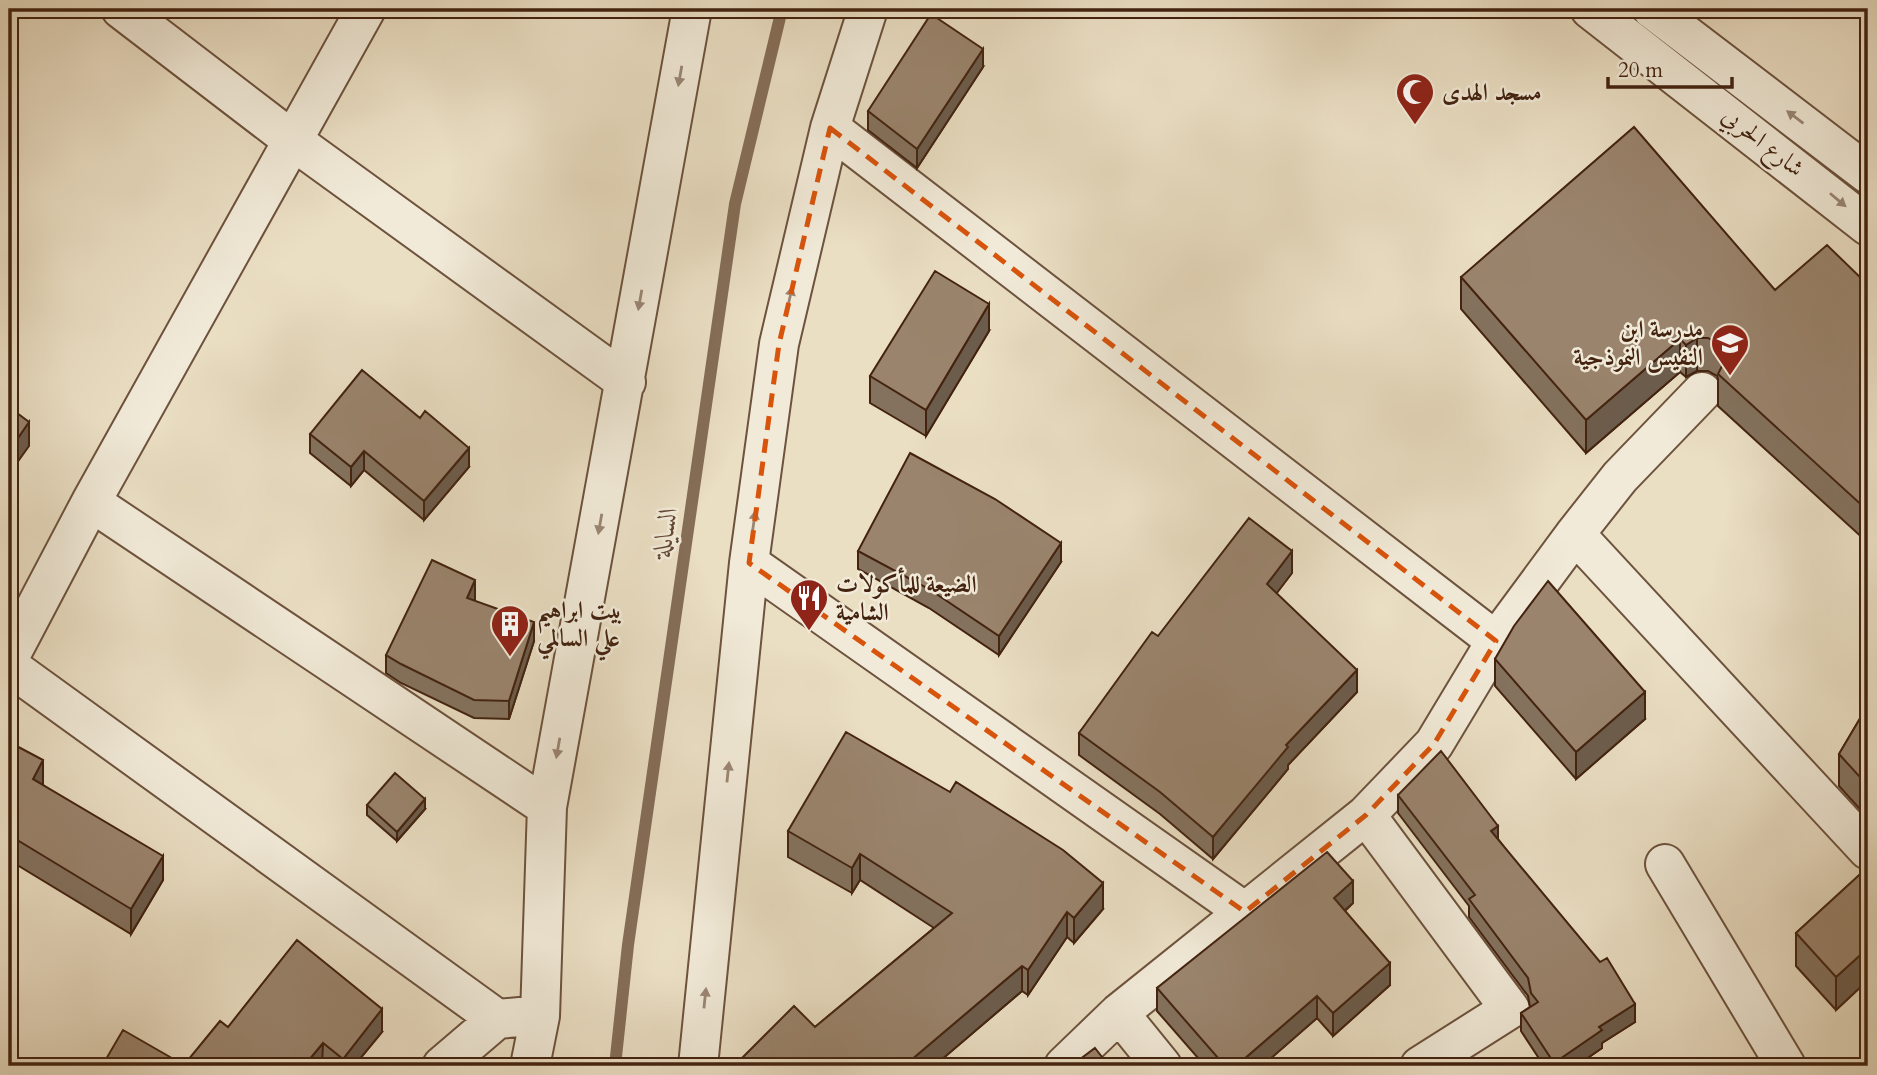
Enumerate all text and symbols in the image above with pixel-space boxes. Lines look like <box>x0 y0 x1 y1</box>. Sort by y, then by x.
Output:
scale bar <box>1608 46 1732 90</box>
text: 20 m <box>1618 56 1663 85</box>
one-way arrow <box>674 65 685 87</box>
mosque icon: مسجد الهدى <box>1394 71 1436 126</box>
place label: مسجد الهدى <box>1442 76 1542 109</box>
street label: شارع الحربي <box>1713 99 1811 187</box>
one-way arrow <box>1786 110 1804 124</box>
one-way arrow <box>1828 193 1846 208</box>
one-way arrow <box>785 286 796 308</box>
one-way arrow <box>635 289 646 311</box>
place label: مدرسة ابن النفيس النموذجية <box>1573 313 1703 374</box>
school or university icon: مدرسة ابن النفيس النموذجية <box>1709 322 1751 377</box>
water label: السايلة <box>644 504 686 563</box>
one-way arrow <box>749 510 760 532</box>
one-way arrow <box>594 513 605 535</box>
place label: الضيعة للمأكولات الشامية <box>836 567 977 629</box>
restaurant icon: الضيعة للمأكولات الشامية <box>788 577 830 632</box>
place label: بيت ابراهيم علي السالمي <box>537 594 622 661</box>
building icon: بيت ابراهيم علي السالمي <box>489 603 531 658</box>
one-way arrow <box>553 737 564 759</box>
one-way arrow <box>722 761 733 783</box>
one-way arrow <box>700 987 711 1009</box>

